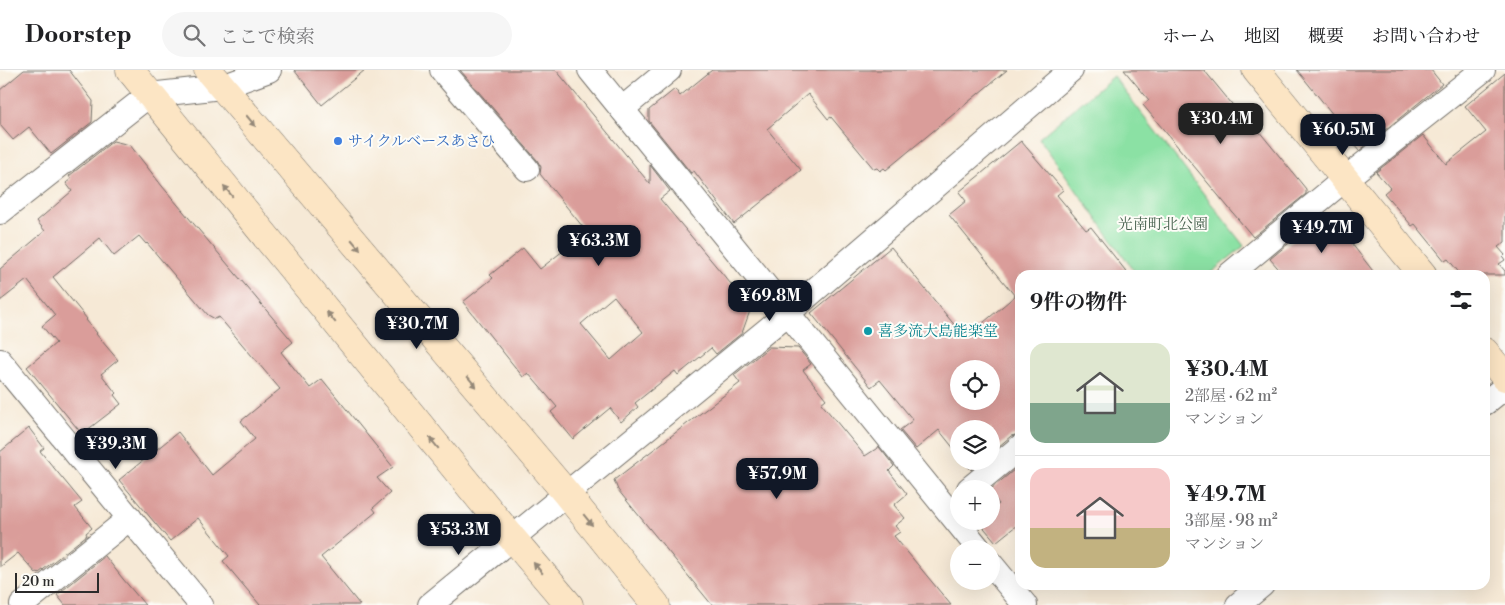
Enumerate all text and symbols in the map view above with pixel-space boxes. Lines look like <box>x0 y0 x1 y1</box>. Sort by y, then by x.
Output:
search box <box>162 12 512 57</box>
text: Doorstep <box>25 20 132 50</box>
icon: search <box>180 21 208 49</box>
text: ここで検索 <box>220 25 315 49</box>
text: ホーム <box>1162 25 1216 48</box>
text: 地図 <box>1244 25 1280 48</box>
text: 概要 <box>1308 25 1344 48</box>
text: お問い合わせ <box>1372 25 1480 48</box>
pin: ¥30.4M <box>1180 102 1262 145</box>
text: ¥30.4M <box>1189 109 1253 129</box>
one-way arrow <box>245 114 256 127</box>
pin: ¥60.5M <box>1302 114 1384 156</box>
text: ¥60.5M <box>1311 120 1375 140</box>
place label: サイクルベースあさひ <box>348 132 495 151</box>
marker: サイクルベースあさひ <box>332 135 344 147</box>
one-way arrow <box>223 185 234 198</box>
pin: ¥49.7M <box>1281 212 1363 254</box>
park label: 光南町北公園 <box>1118 215 1208 234</box>
text: ¥49.7M <box>1291 218 1353 238</box>
pin: ¥63.3M <box>558 224 640 267</box>
text: ¥63.3M <box>569 231 629 251</box>
one-way arrow <box>350 238 361 251</box>
pin: ¥69.8M <box>729 280 811 322</box>
text: ¥69.8M <box>739 286 801 306</box>
icon: filters <box>1447 286 1475 314</box>
text: 9件の物件 <box>1030 290 1127 316</box>
pin: ¥30.7M <box>376 308 458 350</box>
one-way arrow <box>326 311 337 324</box>
text: ¥30.7M <box>386 314 448 334</box>
place label: 喜多流大島能楽堂 <box>878 322 998 341</box>
marker: 喜多流大島能楽堂 <box>862 325 874 337</box>
text: ¥30.4M <box>1185 357 1268 383</box>
map controls <box>950 360 1000 590</box>
button: locate <box>950 360 1000 410</box>
icon: home <box>1070 363 1130 423</box>
one-way arrow <box>466 376 478 388</box>
text: 2部屋 · 62 m² <box>1185 386 1277 406</box>
text: マンション <box>1185 409 1264 429</box>
button: layers <box>950 420 1000 470</box>
pin: ¥39.3M <box>75 428 157 470</box>
text: ¥39.3M <box>86 434 146 454</box>
one-way arrow <box>429 436 440 449</box>
pin: ¥57.9M <box>736 458 818 500</box>
text: ¥57.9M <box>747 464 807 484</box>
button: + <box>950 480 1000 530</box>
text: ¥49.7M <box>1185 482 1266 508</box>
icon: home <box>1070 488 1130 548</box>
text: 3部屋 · 98 m² <box>1185 511 1278 531</box>
one-way arrow <box>582 513 593 526</box>
pin: ¥53.3M <box>418 514 500 556</box>
text: ¥53.3M <box>429 520 489 540</box>
text: マンション <box>1185 534 1264 554</box>
button: − <box>950 540 1000 590</box>
one-way arrow <box>532 562 543 575</box>
scale bar <box>15 570 99 593</box>
text: 20 m <box>22 573 54 591</box>

